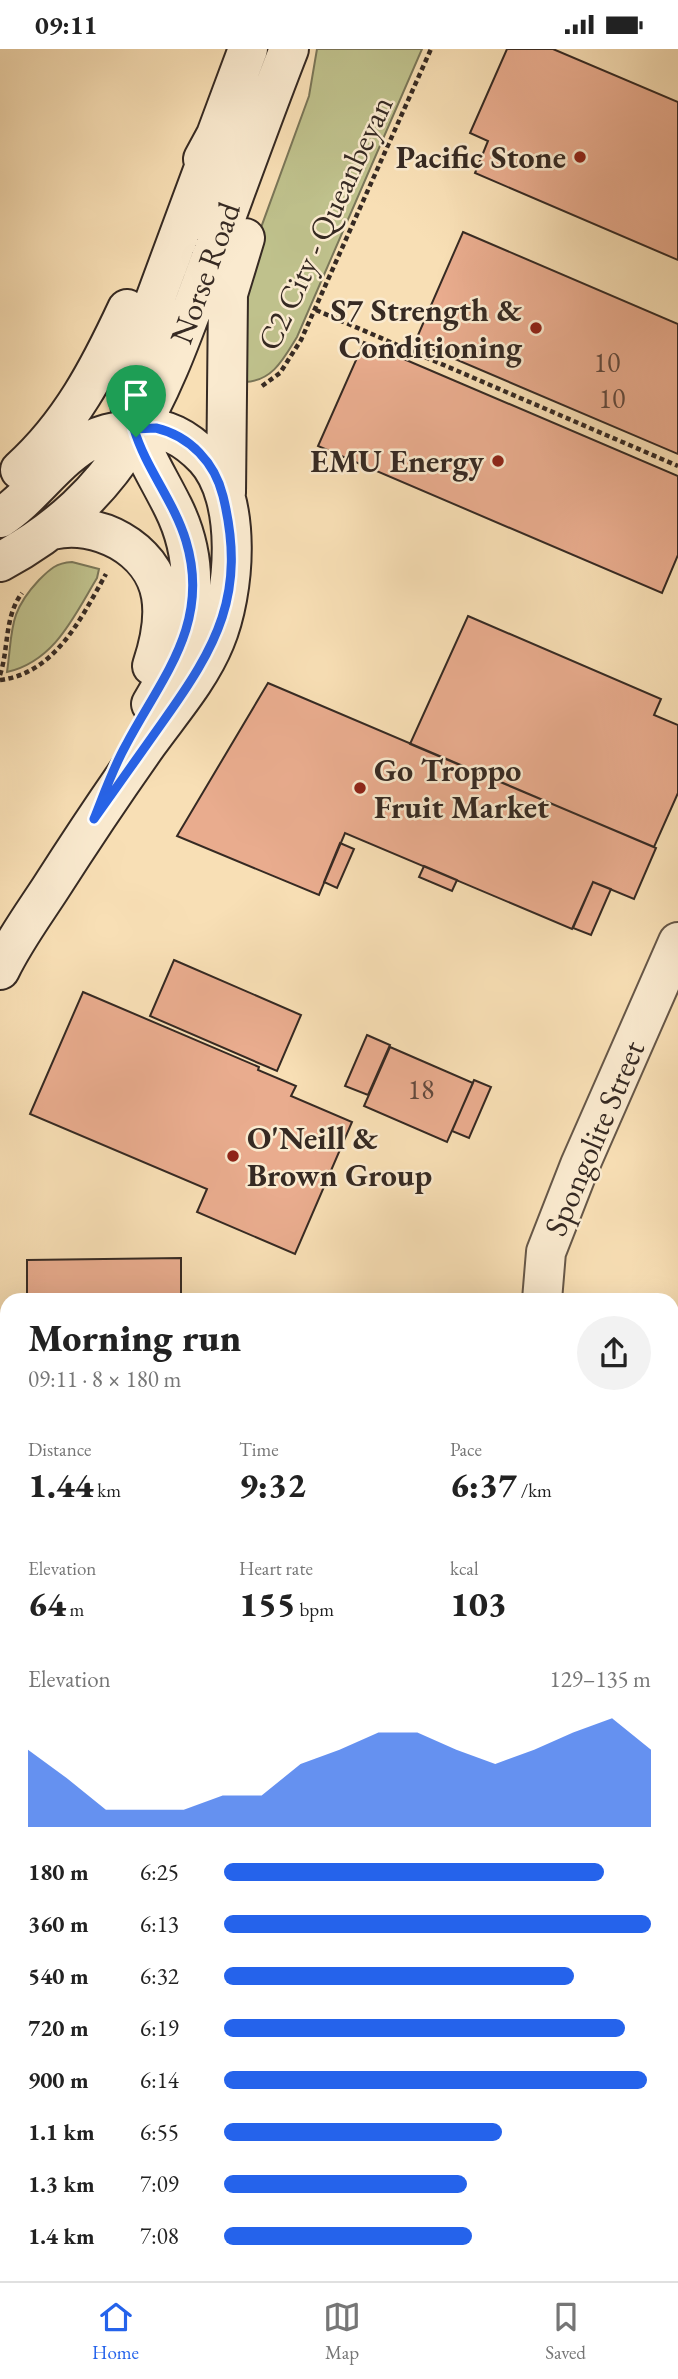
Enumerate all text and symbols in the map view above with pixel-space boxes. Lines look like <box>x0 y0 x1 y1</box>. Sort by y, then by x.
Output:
text: 09:11 <box>35 8 97 42</box>
street label: C2 City - Queanbeyan <box>248 89 402 357</box>
place label: Pacific Stone <box>396 136 566 178</box>
marker: Pacific Stone <box>572 149 588 165</box>
street label: Norse Road <box>160 195 250 350</box>
place label: S7 Strength & Conditioning <box>331 289 523 368</box>
marker: S7 Strength & Conditioning <box>528 320 544 336</box>
house number: 10 <box>594 344 620 380</box>
pin <box>106 365 166 437</box>
icon: arrive <box>117 376 155 414</box>
house number: 10 <box>599 380 625 416</box>
place label: EMU Energy <box>310 440 485 482</box>
marker: EMU Energy <box>490 453 506 469</box>
place label: Go Troppo Fruit Market <box>374 749 549 828</box>
marker: Go Troppo Fruit Market <box>352 780 368 796</box>
street label: Spongolite Street <box>534 1034 654 1242</box>
house number: 18 <box>408 1071 434 1107</box>
place label: O'Neill & Brown Group <box>247 1117 432 1196</box>
marker: O'Neill & Brown Group <box>225 1148 241 1164</box>
text: Morning run <box>28 1313 241 1362</box>
button: share <box>577 1316 651 1390</box>
text: 09:11 · 8 × 180 m <box>28 1364 181 1394</box>
text: Distance <box>28 1437 91 1462</box>
text: Time <box>239 1437 279 1462</box>
text: Pace <box>450 1437 482 1462</box>
text: 1.44 <box>28 1462 94 1507</box>
text: 9:32 <box>239 1462 306 1507</box>
text: 6:37 <box>450 1462 517 1507</box>
text: km <box>94 1478 121 1503</box>
text: /km <box>517 1478 552 1503</box>
text: Elevation <box>28 1556 96 1581</box>
text: Heart rate <box>239 1556 313 1581</box>
text: kcal <box>450 1556 479 1581</box>
text: 64 <box>28 1581 66 1626</box>
text: 155 <box>239 1581 296 1626</box>
text: 103 <box>450 1581 507 1626</box>
text: m <box>66 1597 84 1622</box>
text: bpm <box>296 1597 334 1622</box>
text: Elevation <box>28 1664 111 1694</box>
text: 129–135 m <box>550 1664 651 1694</box>
text: 180 m <box>28 1857 89 1887</box>
text: 6:25 <box>140 1857 179 1887</box>
text: 360 m <box>28 1909 89 1939</box>
text: 6:13 <box>140 1909 179 1939</box>
text: 540 m <box>28 1961 89 1991</box>
text: 6:32 <box>140 1961 179 1991</box>
text: 720 m <box>28 2013 89 2043</box>
text: 6:19 <box>140 2013 179 2043</box>
text: 900 m <box>28 2065 89 2095</box>
text: 6:14 <box>140 2065 179 2095</box>
text: 1.1 km <box>28 2117 95 2147</box>
text: 6:55 <box>140 2117 179 2147</box>
text: 1.3 km <box>28 2169 95 2199</box>
text: 7:09 <box>140 2169 179 2199</box>
text: 1.4 km <box>28 2221 95 2251</box>
text: 7:08 <box>140 2221 179 2251</box>
tab: Home <box>92 2298 139 2365</box>
tab: Map <box>323 2298 361 2365</box>
tab: Saved <box>545 2298 586 2365</box>

